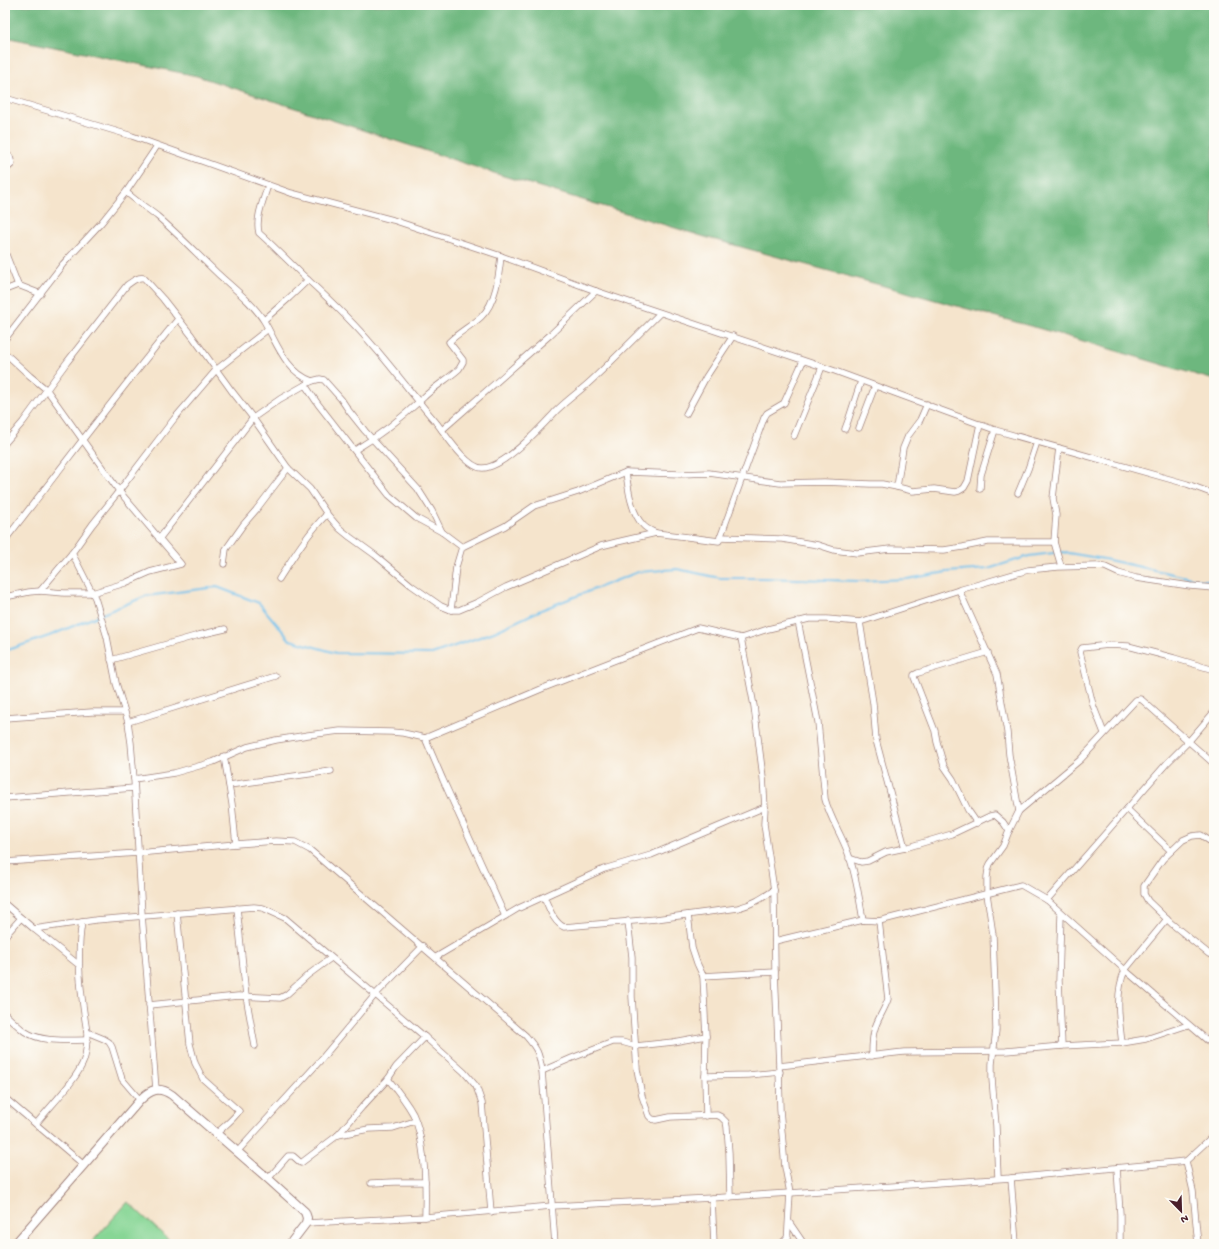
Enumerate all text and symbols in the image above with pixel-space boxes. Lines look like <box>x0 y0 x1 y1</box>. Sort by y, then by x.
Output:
north arrow <box>1161 1191 1201 1231</box>
text: N <box>1178 1211 1190 1225</box>

